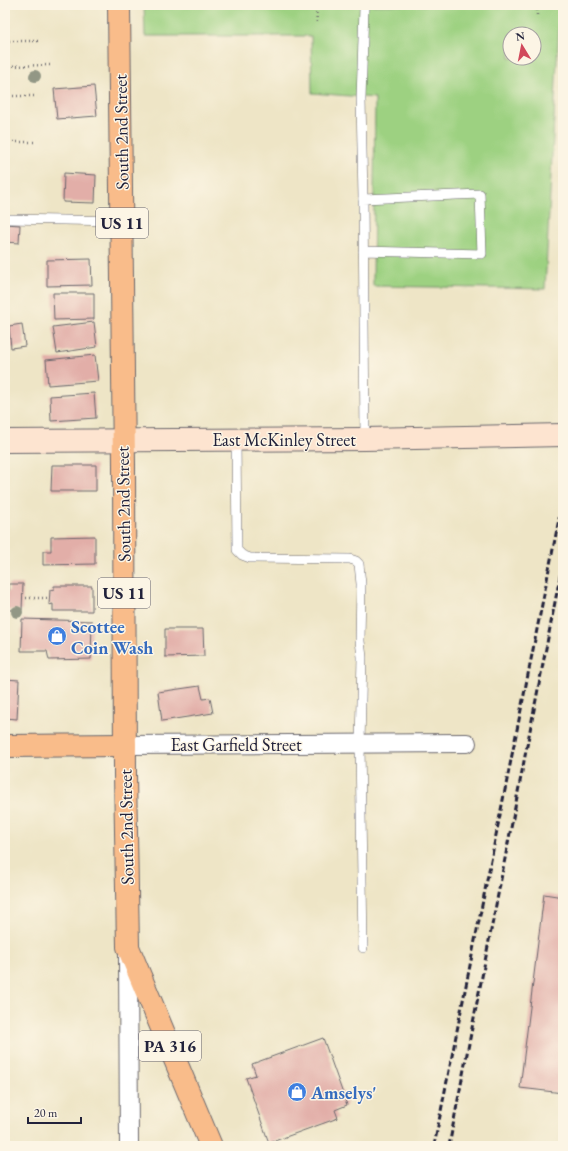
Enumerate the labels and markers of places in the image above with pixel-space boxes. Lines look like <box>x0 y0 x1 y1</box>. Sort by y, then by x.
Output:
place label: Scottee Coin Wash <box>71 615 153 659</box>
shop icon: Scottee Coin Wash <box>46 625 68 647</box>
shop icon: Amselys' <box>286 1081 308 1103</box>
place label: Amselys' <box>310 1081 377 1104</box>

